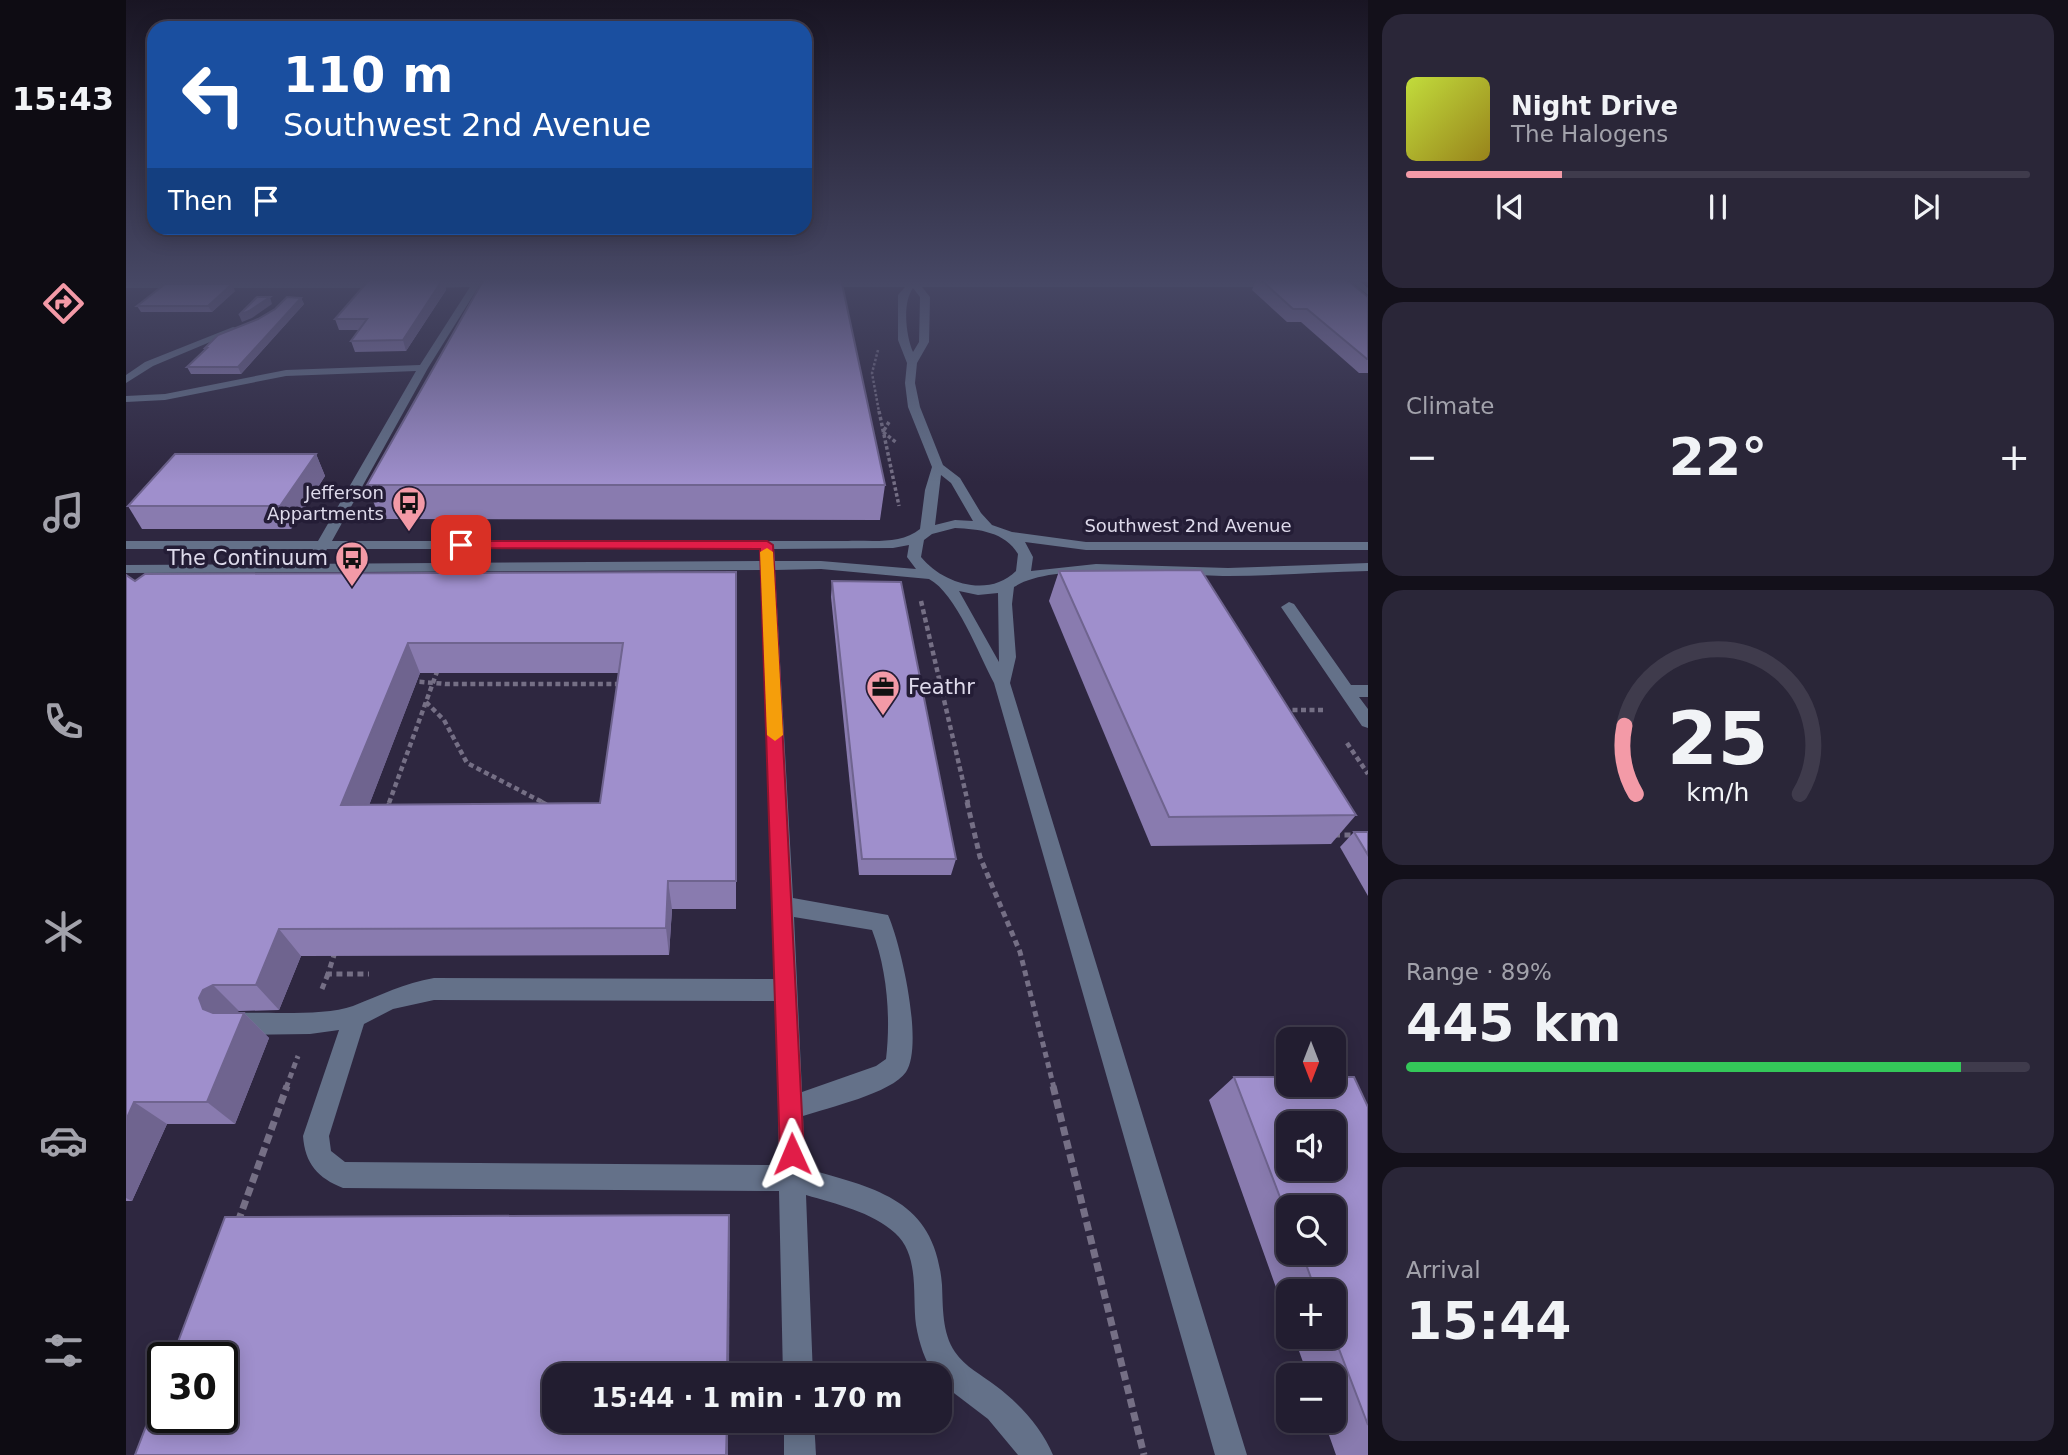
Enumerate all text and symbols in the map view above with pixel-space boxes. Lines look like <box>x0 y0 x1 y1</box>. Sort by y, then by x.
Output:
text: 110 m <box>283 47 453 104</box>
icon: left <box>168 49 259 140</box>
text: 15:43 <box>12 80 114 118</box>
text: Night Drive <box>1511 91 1678 121</box>
text: Southwest 2nd Avenue <box>283 106 651 144</box>
text: The Halogens <box>1511 121 1668 147</box>
icon: arrive <box>247 182 285 220</box>
text: Then <box>168 186 233 216</box>
icon: previous <box>1491 188 1529 226</box>
icon: pause <box>1699 188 1737 226</box>
icon: next <box>1907 188 1945 226</box>
icon: directions <box>39 279 88 328</box>
text: Climate <box>1406 393 1495 419</box>
text: 22° <box>1669 427 1767 487</box>
text: − <box>1406 435 1438 479</box>
text: + <box>1998 435 2030 479</box>
place label: Jefferson Appartments <box>267 482 384 524</box>
bus stop icon: Jefferson Appartments <box>390 484 428 533</box>
icon: music <box>39 488 88 537</box>
pin <box>431 515 491 575</box>
street label: Southwest 2nd Avenue <box>1084 515 1292 536</box>
icon: arrive <box>442 526 480 564</box>
bus stop icon: The Continuum <box>333 539 371 588</box>
place label: The Continuum <box>166 546 328 570</box>
office icon: Feathr <box>864 668 902 717</box>
place label: Feathr <box>908 675 975 699</box>
text: 25 <box>1667 696 1769 781</box>
icon: phone <box>39 697 88 746</box>
text: km/h <box>1686 777 1750 806</box>
icon: climate <box>39 907 88 956</box>
text: Range · 89% <box>1406 959 1552 985</box>
text: 445 km <box>1406 993 1621 1053</box>
north arrow <box>1276 1027 1346 1097</box>
map controls <box>1276 1027 1346 1433</box>
button: sound <box>1276 1111 1346 1181</box>
icon: car <box>39 1116 88 1165</box>
position arrow <box>755 1117 829 1191</box>
button: search <box>1276 1195 1346 1265</box>
text: Arrival <box>1406 1257 1481 1283</box>
button: + <box>1276 1279 1346 1349</box>
text: 15:44 <box>1406 1291 1572 1351</box>
icon: filters <box>39 1326 88 1375</box>
speed limit sign: 30 <box>147 1342 238 1433</box>
button: − <box>1276 1363 1346 1433</box>
text: 15:44 · 1 min · 170 m <box>592 1383 902 1413</box>

